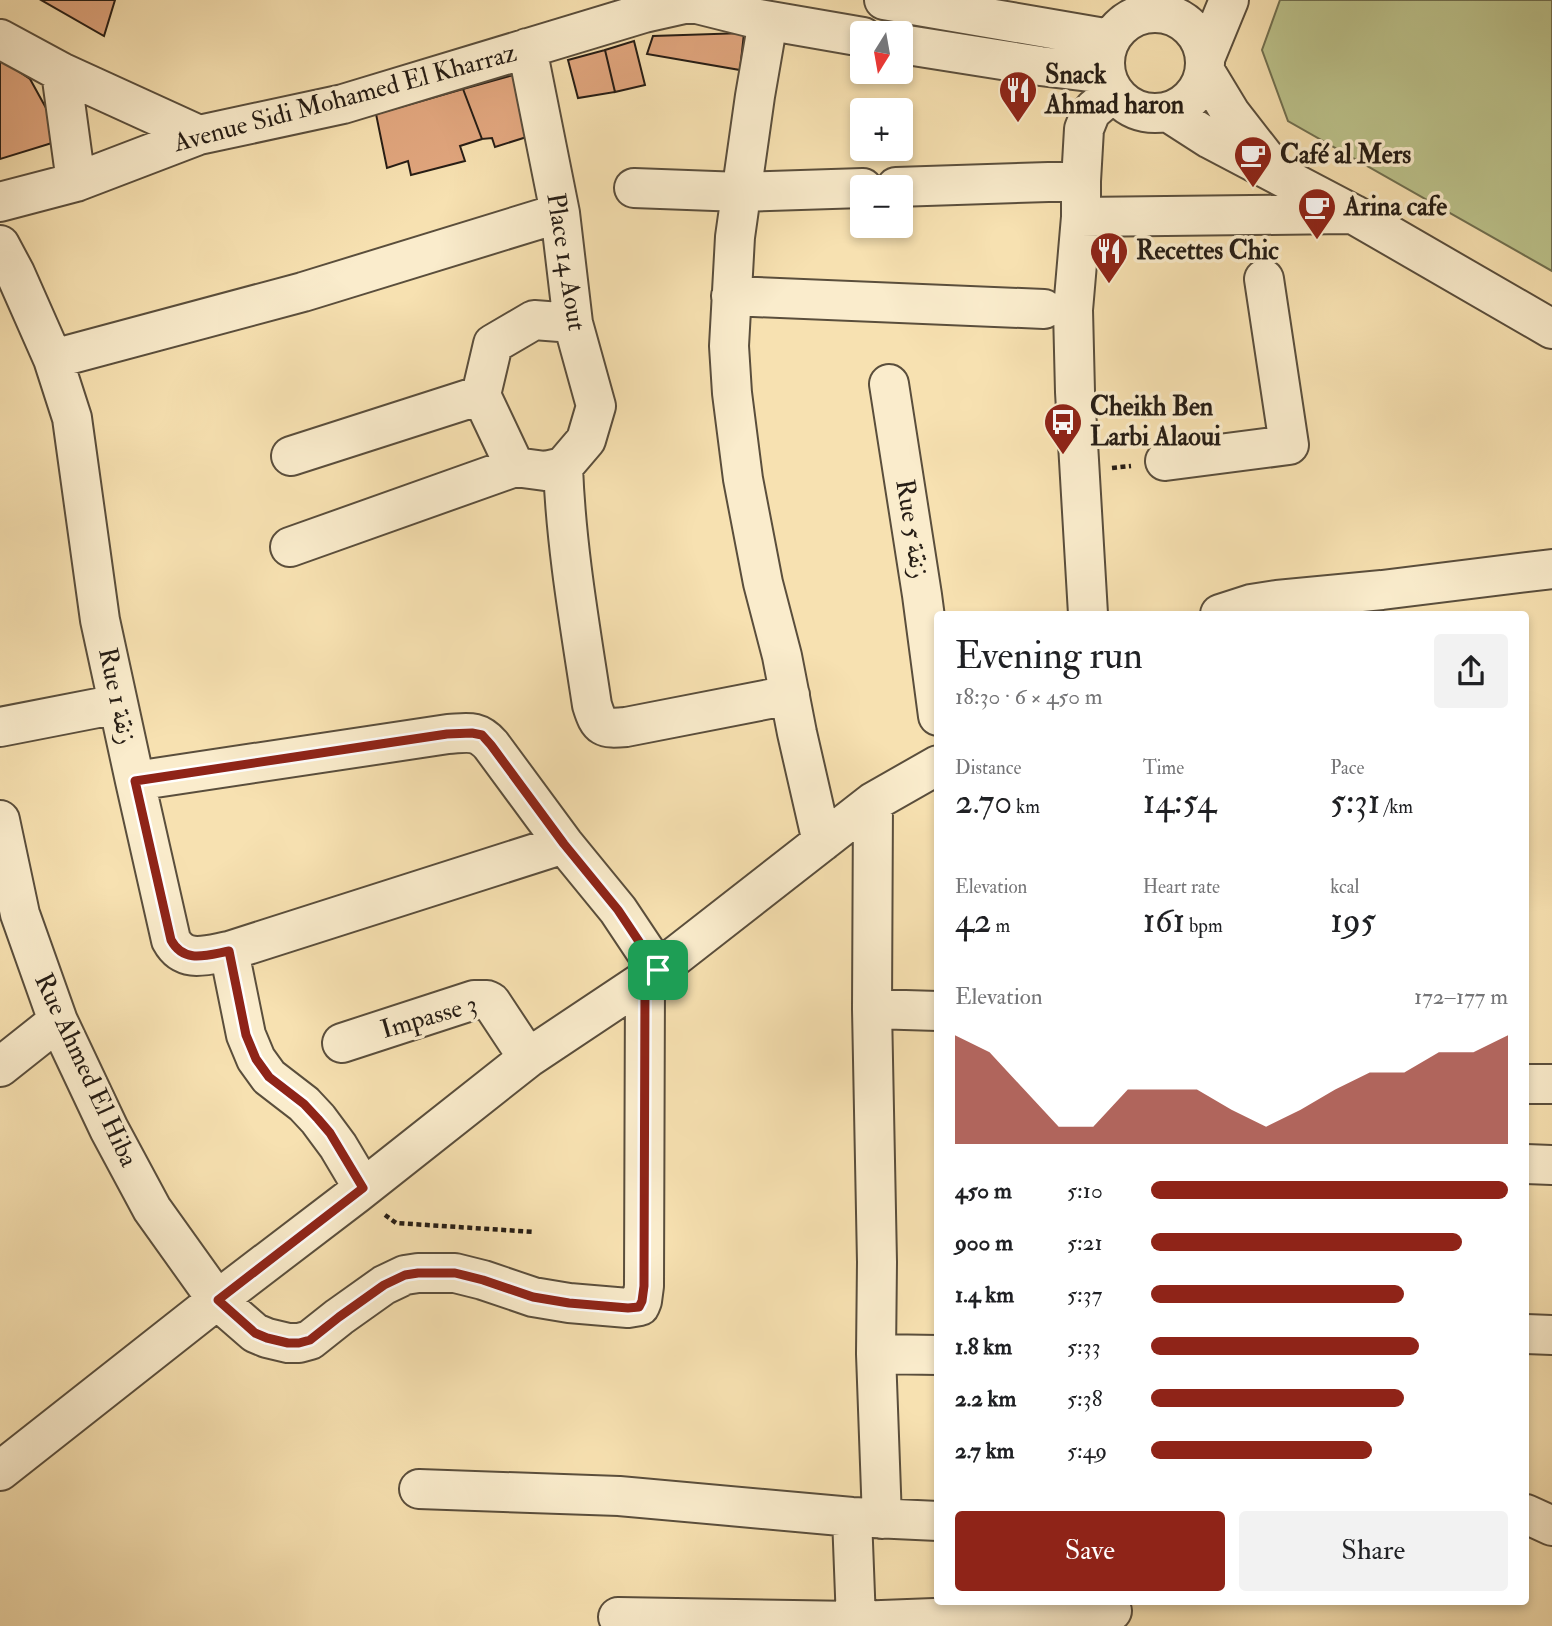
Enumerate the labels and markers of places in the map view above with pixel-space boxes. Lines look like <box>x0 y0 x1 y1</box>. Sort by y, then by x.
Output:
place label: Snack Ahmad haron <box>1044 59 1185 121</box>
restaurant icon: Snack Ahmad haron <box>997 69 1039 124</box>
cafe icon: Café al Mers <box>1232 134 1274 189</box>
place label: Café al Mers <box>1280 139 1411 171</box>
cafe icon: Arina cafe <box>1296 186 1338 241</box>
place label: Arina cafe <box>1343 191 1447 223</box>
restaurant icon: Recettes Chic <box>1088 230 1130 285</box>
place label: Recettes Chic <box>1136 235 1279 267</box>
place label: Cheikh Ben Larbi Alaoui <box>1090 391 1221 453</box>
bus stop icon: Cheikh Ben Larbi Alaoui <box>1042 401 1084 456</box>
pin <box>628 940 688 1000</box>

